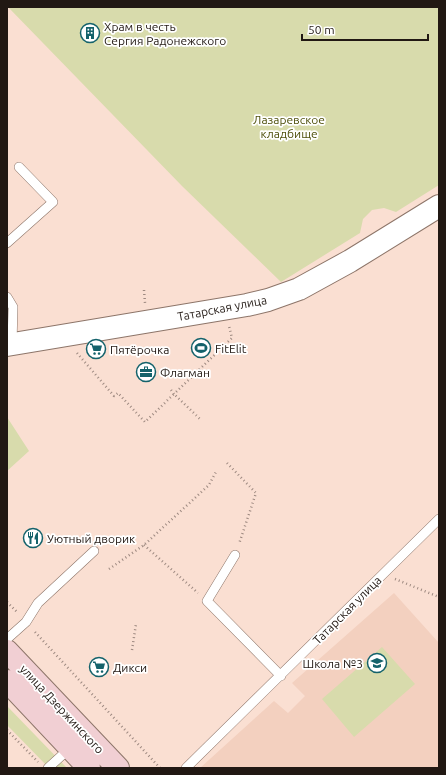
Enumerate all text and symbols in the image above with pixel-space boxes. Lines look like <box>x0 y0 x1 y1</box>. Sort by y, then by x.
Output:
scale bar <box>302 16 428 42</box>
place label: Храм в честь Сергия Радонежского <box>104 20 226 47</box>
building icon: Храм в честь Сергия Радонежского <box>79 22 101 44</box>
text: 50 m <box>308 23 335 36</box>
park label: Лазаревское кладбище <box>253 113 325 140</box>
street label: Татарская улица <box>176 293 268 323</box>
sports icon: FitElit <box>190 337 212 359</box>
supermarket icon: Пятёрочка <box>85 338 107 360</box>
place label: FitElit <box>215 342 247 355</box>
place label: Пятёрочка <box>110 343 169 356</box>
office icon: Флагман <box>135 361 157 383</box>
place label: Флагман <box>160 366 210 379</box>
restaurant icon: Уютный дворик <box>22 527 44 549</box>
place label: Уютный дворик <box>47 532 135 545</box>
street label: Татарская улица <box>310 573 384 647</box>
school or university icon: Школа №3 <box>366 652 388 674</box>
supermarket icon: Дикси <box>88 656 110 678</box>
place label: Школа №3 <box>302 657 363 670</box>
place label: Дикси <box>113 661 147 674</box>
street label: улица Дзержинского <box>17 662 107 756</box>

